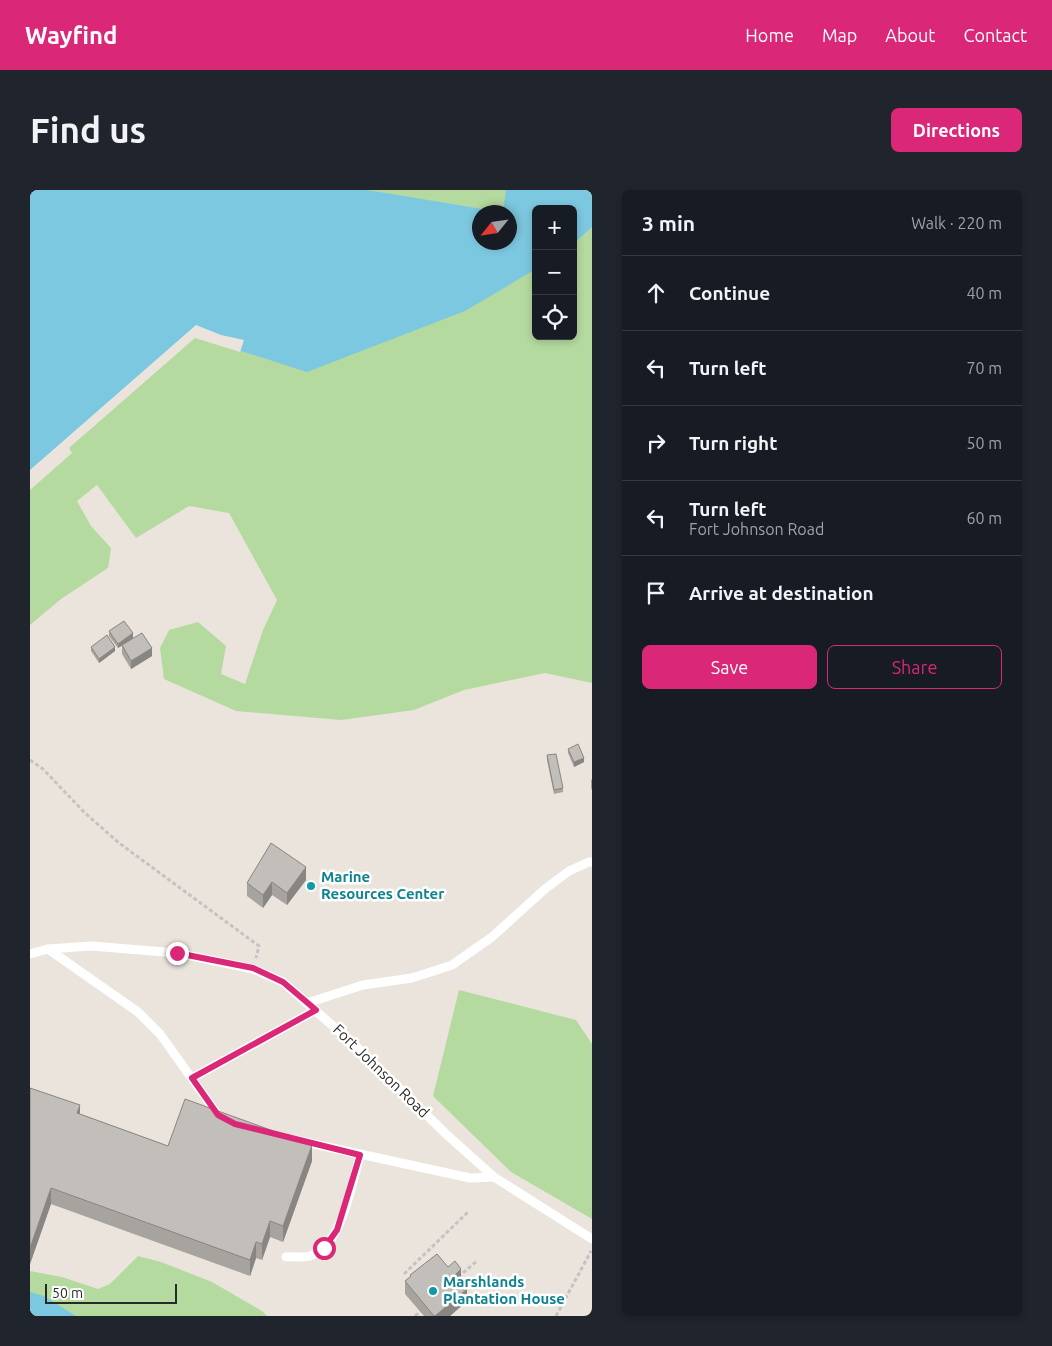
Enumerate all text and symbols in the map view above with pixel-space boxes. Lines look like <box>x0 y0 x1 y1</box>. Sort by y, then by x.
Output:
text: Wayfind <box>25 22 117 49</box>
text: Home <box>745 25 794 45</box>
text: Map <box>822 25 857 45</box>
text: About <box>885 25 935 45</box>
text: Contact <box>963 25 1027 45</box>
button: Directions <box>891 108 1022 152</box>
text: Find us <box>30 110 146 150</box>
north arrow <box>472 205 517 250</box>
map controls <box>532 205 577 340</box>
button: + <box>532 205 577 250</box>
text: 3 min <box>642 211 695 235</box>
text: Walk · 220 m <box>911 214 1002 232</box>
button: − <box>532 250 577 295</box>
icon: ahead <box>642 279 670 307</box>
text: Continue <box>689 282 770 304</box>
text: 40 m <box>966 284 1002 302</box>
button: locate <box>532 295 577 340</box>
icon: left <box>642 354 670 382</box>
text: Turn left <box>689 357 767 379</box>
text: 70 m <box>966 359 1002 377</box>
icon: right <box>642 429 670 457</box>
text: Turn right <box>689 432 777 454</box>
text: 50 m <box>966 434 1002 452</box>
text: Turn left <box>689 498 767 520</box>
icon: left <box>642 504 670 532</box>
text: 60 m <box>966 509 1002 527</box>
text: Fort Johnson Road <box>689 520 824 538</box>
icon: arrive <box>642 579 670 607</box>
text: Arrive at destination <box>689 582 874 604</box>
button: Save <box>642 645 817 689</box>
button: Share <box>827 645 1002 689</box>
place label: Marine Resources Center <box>321 868 445 902</box>
marker: Marine Resources Center <box>305 880 317 892</box>
route end <box>166 942 189 965</box>
street label: Fort Johnson Road <box>330 1020 433 1121</box>
route start <box>313 1237 336 1260</box>
place label: Marshlands Plantation House <box>443 1273 565 1307</box>
scale bar <box>45 1281 178 1304</box>
text: 50 m <box>52 1285 83 1301</box>
marker: Marshlands Plantation House <box>427 1285 439 1297</box>

